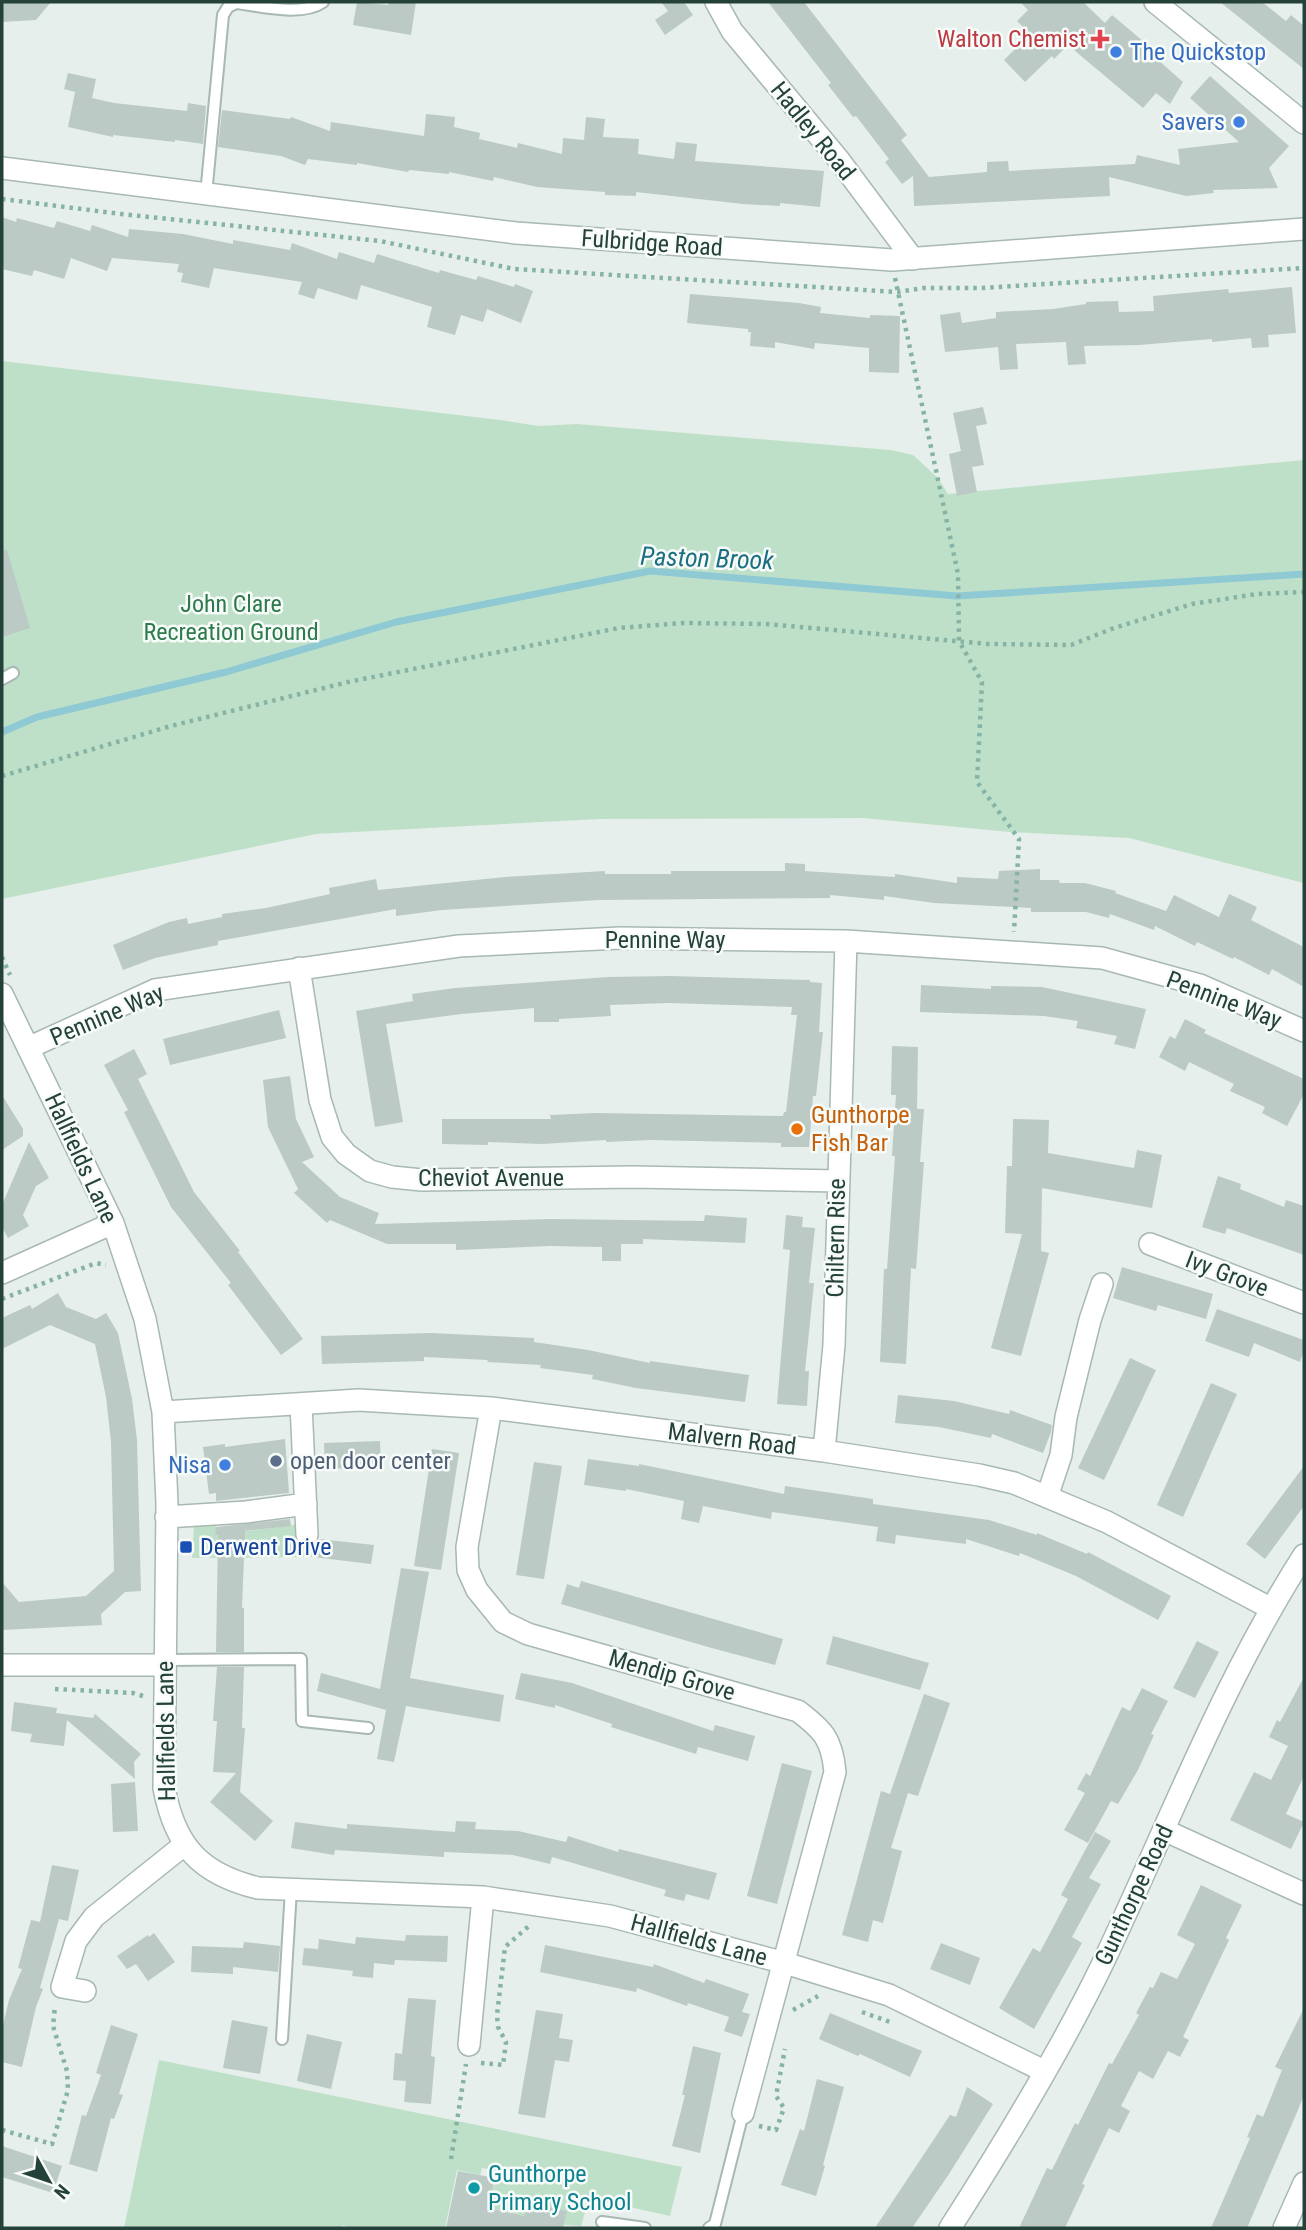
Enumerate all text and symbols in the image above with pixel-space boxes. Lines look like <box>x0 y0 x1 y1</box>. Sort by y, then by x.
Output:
place label: Walton Chemist <box>937 25 1086 53</box>
marker: Walton Chemist <box>1092 31 1108 47</box>
place label: The Quickstop <box>1130 38 1266 66</box>
marker: The Quickstop <box>1108 44 1124 60</box>
street label: Hadley Road <box>765 76 861 186</box>
place label: Savers <box>1162 108 1225 136</box>
marker: Savers <box>1231 114 1247 130</box>
street label: Fulbridge Road <box>580 224 724 262</box>
water label: Paston Brook <box>640 541 775 575</box>
park label: John Clare Recreation Ground <box>143 590 319 646</box>
street label: Pennine Way <box>605 926 725 954</box>
street label: Pennine Way <box>1163 965 1285 1035</box>
street label: Pennine Way <box>46 979 168 1051</box>
street label: Hallfields Lane <box>39 1089 123 1227</box>
place label: Gunthorpe Fish Bar <box>811 1101 910 1157</box>
marker: Gunthorpe Fish Bar <box>789 1121 805 1137</box>
street label: Cheviot Avenue <box>418 1164 564 1192</box>
street label: Chiltern Rise <box>821 1178 851 1298</box>
street label: Ivy Grove <box>1182 1245 1272 1303</box>
street label: Malvern Road <box>666 1417 798 1461</box>
place label: open door center <box>290 1447 451 1475</box>
place label: Nisa <box>168 1451 211 1479</box>
marker: open door center <box>268 1453 284 1469</box>
marker: Nisa <box>217 1457 233 1473</box>
place label: Derwent Drive <box>200 1533 331 1561</box>
marker: Derwent Drive <box>178 1539 194 1555</box>
street label: Mendip Grove <box>606 1644 738 1706</box>
street label: Hallfields Lane <box>151 1661 181 1801</box>
street label: Gunthorpe Road <box>1089 1820 1179 1970</box>
street label: Hallfields Lane <box>628 1908 770 1972</box>
north arrow <box>14 2146 84 2216</box>
place label: Gunthorpe Primary School <box>488 2160 631 2216</box>
text: N <box>49 2180 74 2203</box>
marker: Gunthorpe Primary School <box>466 2180 482 2196</box>

